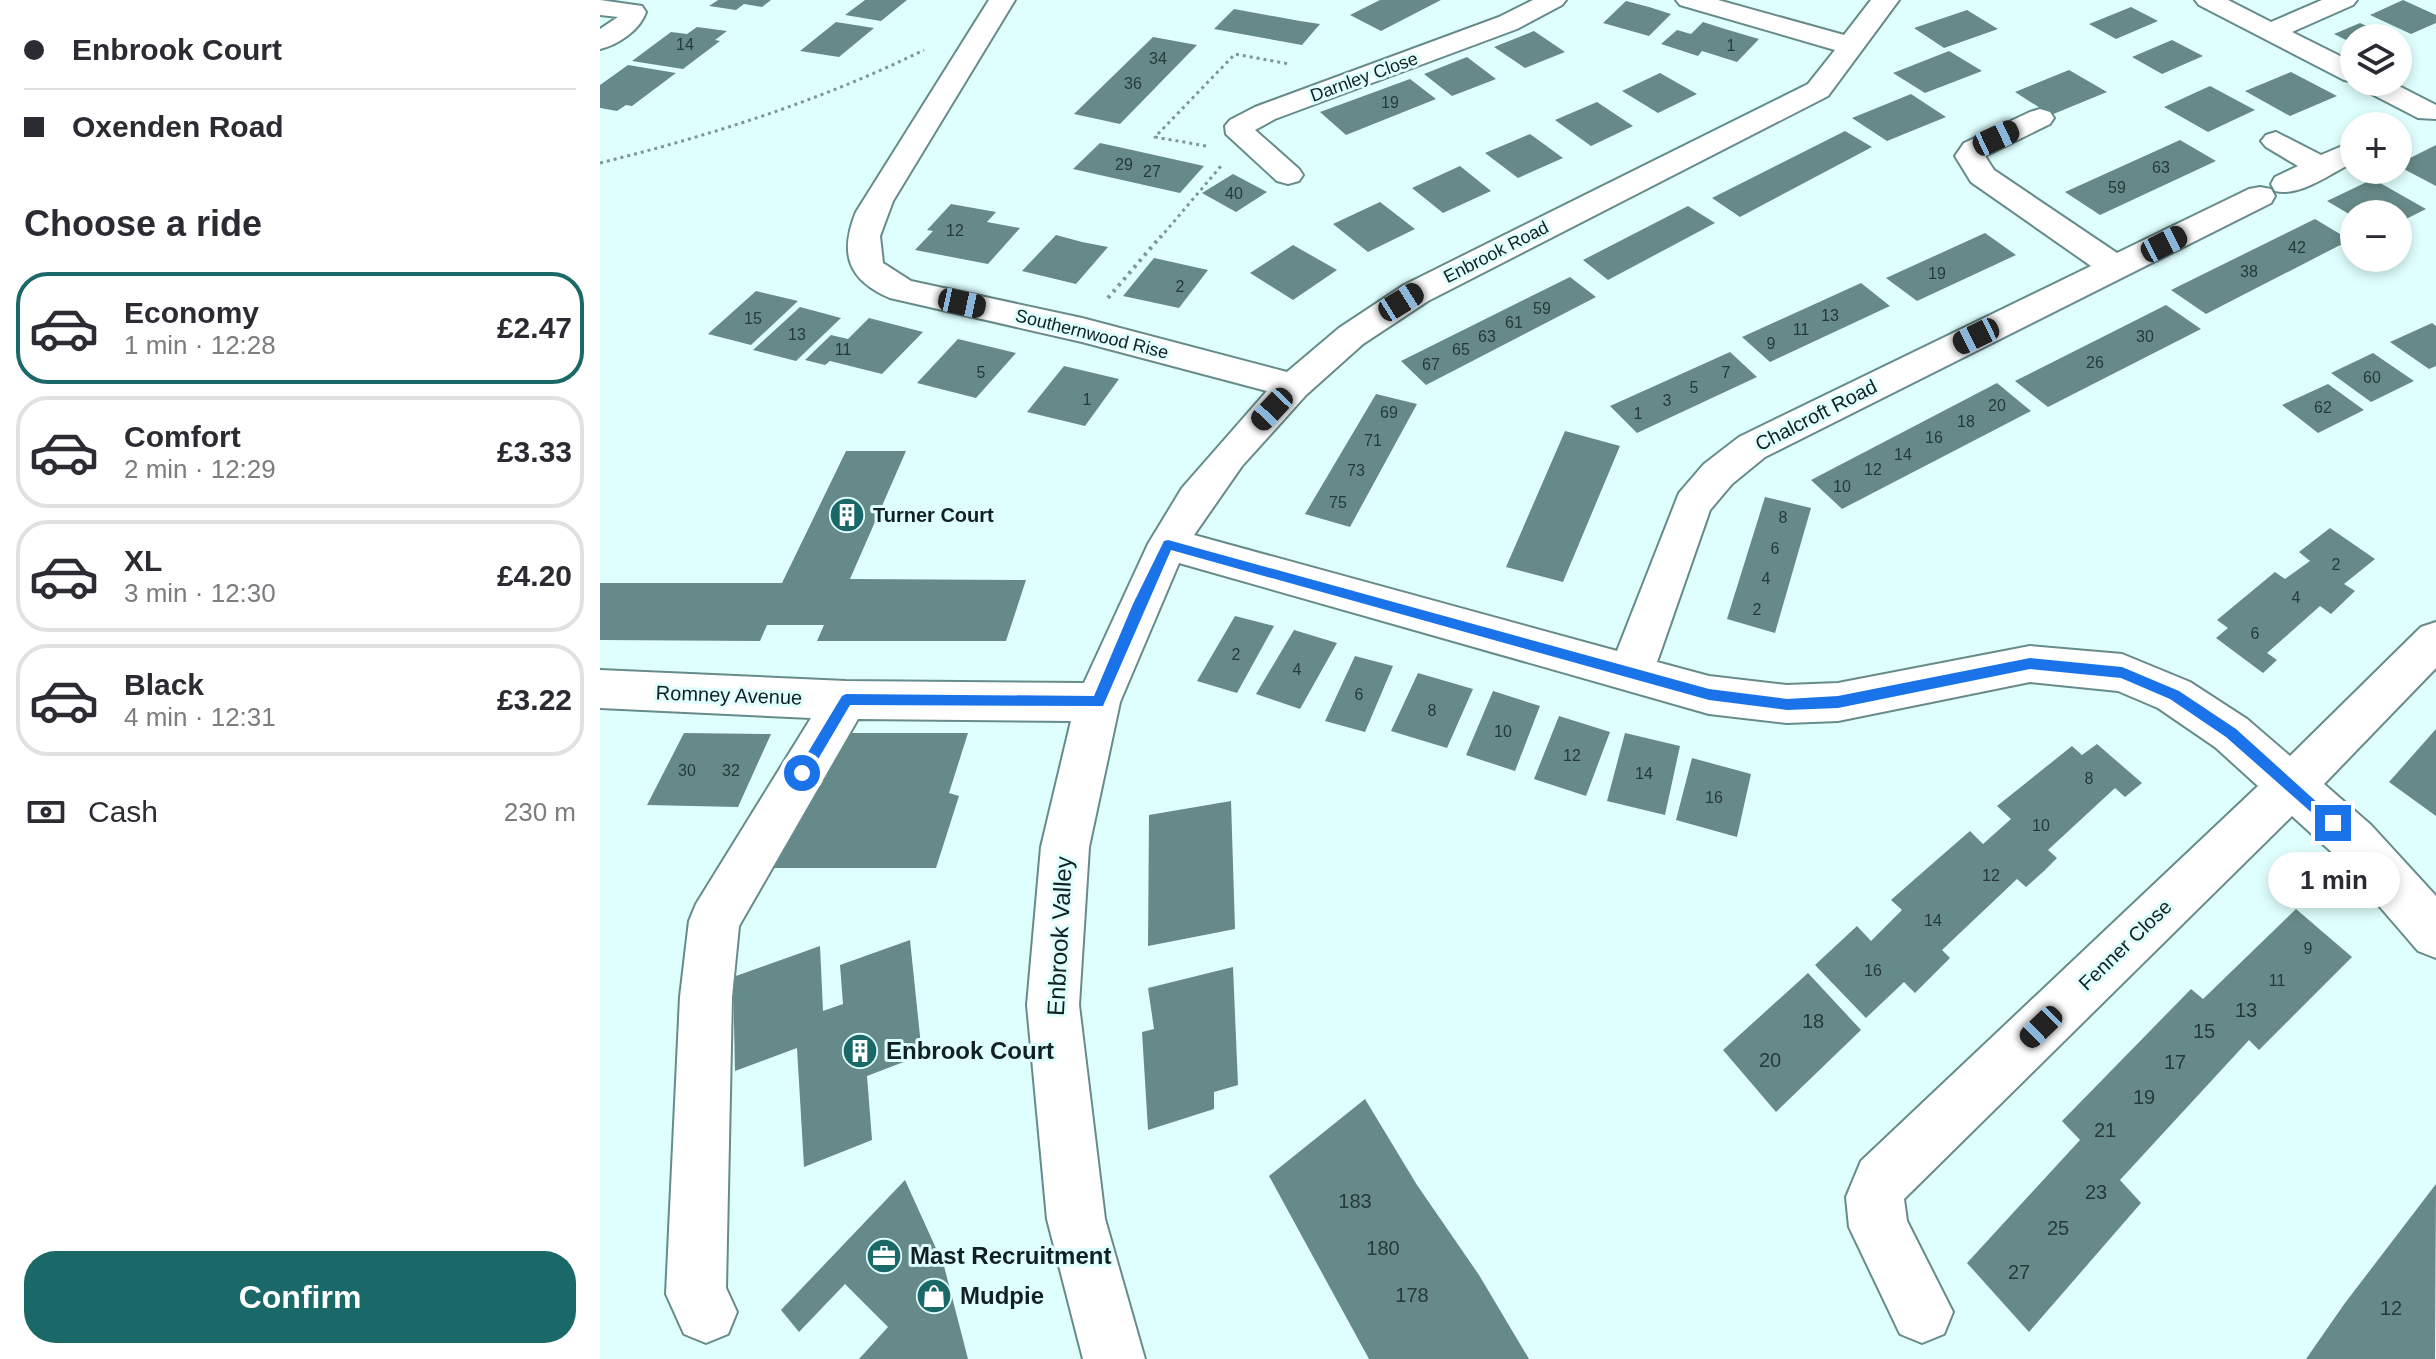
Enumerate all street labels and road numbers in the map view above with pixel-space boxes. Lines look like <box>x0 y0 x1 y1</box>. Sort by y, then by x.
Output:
street label: Darnley Close <box>1307 48 1421 106</box>
street label: Enbrook Road <box>1440 217 1552 287</box>
street label: Southernwood Rise <box>1013 305 1171 363</box>
street label: Chalcroft Road <box>1752 375 1880 455</box>
street label: Romney Avenue <box>655 681 803 709</box>
street label: Enbrook Valley <box>1042 856 1077 1016</box>
street label: Fenner Close <box>2074 895 2176 995</box>

